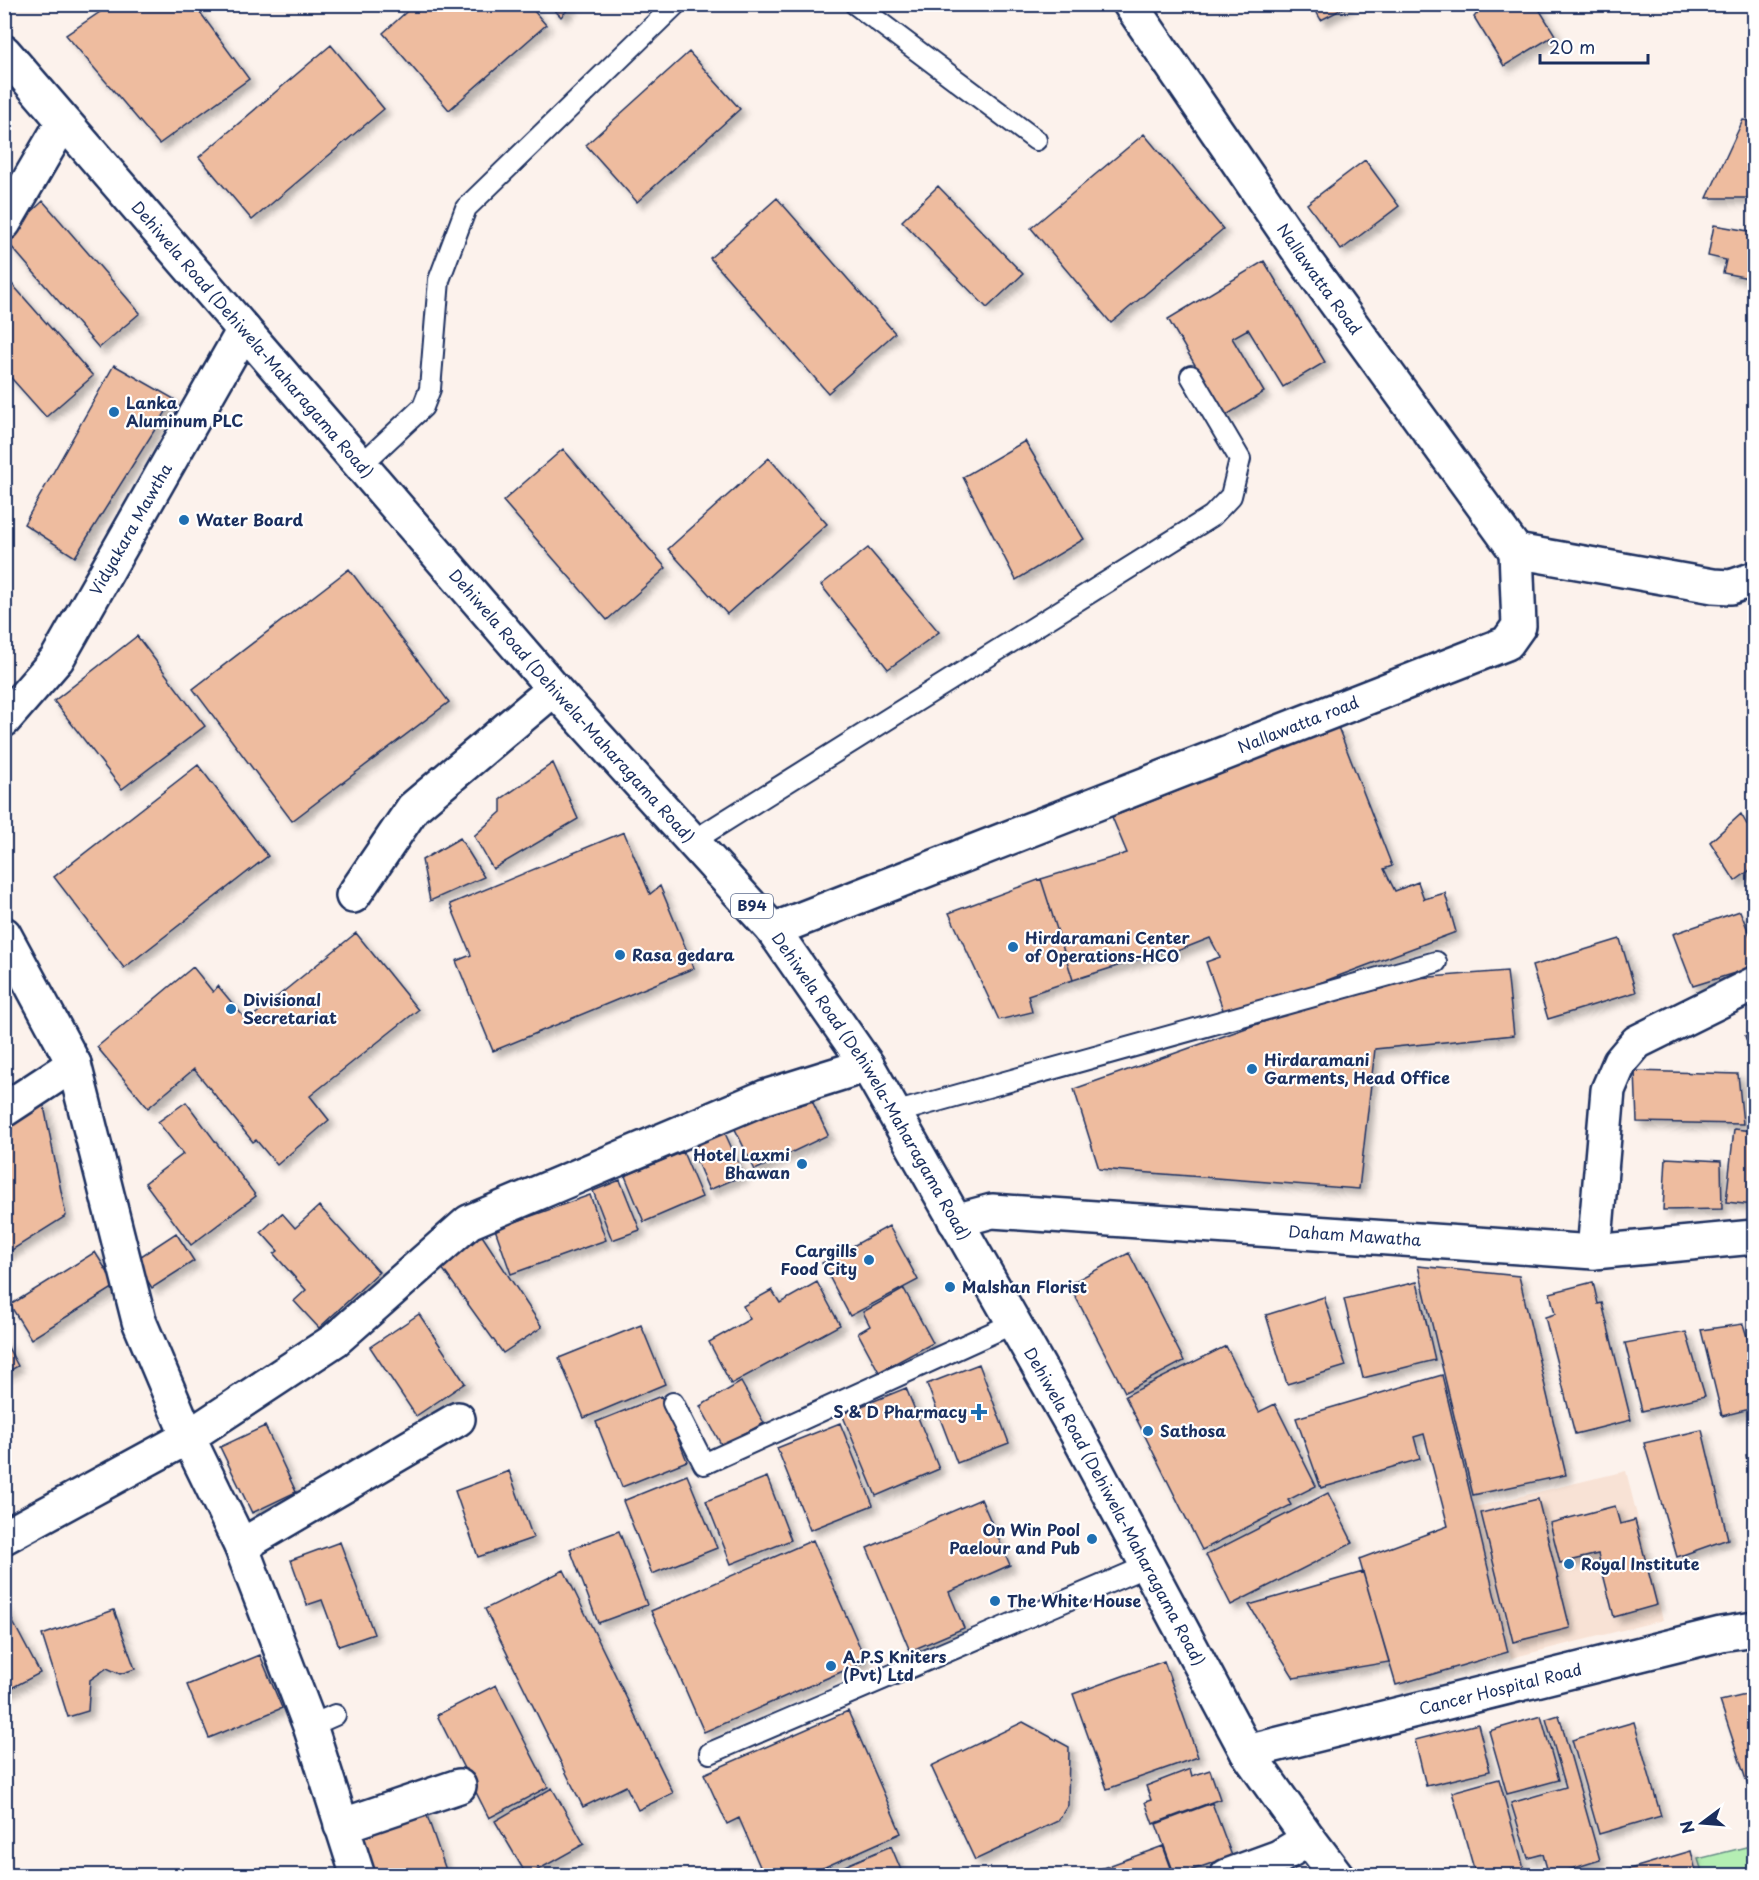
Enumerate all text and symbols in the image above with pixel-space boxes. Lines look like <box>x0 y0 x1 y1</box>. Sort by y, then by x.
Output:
scale bar <box>1540 27 1648 65</box>
text: 20 m <box>1549 33 1595 60</box>
street label: Dehiwela Road (Dehiwela-Maharagama Road) <box>127 195 380 483</box>
street label: Nallawatta Road <box>1272 218 1368 339</box>
place label: Lanka Aluminum PLC <box>126 390 243 432</box>
marker: Lanka Aluminum PLC <box>107 405 121 419</box>
street label: Vidyakara Mawtha <box>83 458 177 599</box>
place label: Water Board <box>196 507 303 531</box>
marker: Water Board <box>177 513 191 527</box>
street label: Dehiwela Road (Dehiwela-Maharagama Road) <box>444 563 701 847</box>
street label: Nallawatta road <box>1234 689 1362 758</box>
road number: B94 <box>731 894 773 918</box>
place label: Hirdaramani Center of Operations-HCO <box>1025 925 1190 967</box>
street label: Dehiwela Road (Dehiwela-Maharagama Road) <box>767 927 977 1244</box>
marker: Hirdaramani Center of Operations-HCO <box>1006 940 1020 954</box>
place label: Rasa gedara <box>632 942 735 966</box>
marker: Rasa gedara <box>613 948 627 962</box>
place label: Divisional Secretariat <box>243 987 337 1029</box>
marker: Divisional Secretariat <box>224 1002 238 1016</box>
place label: Hirdaramani Garments, Head Office <box>1264 1047 1450 1089</box>
marker: Hirdaramani Garments, Head Office <box>1245 1062 1259 1076</box>
place label: Hotel Laxmi Bhawan <box>693 1142 790 1184</box>
marker: Hotel Laxmi Bhawan <box>795 1157 809 1171</box>
street label: Daham Mawatha <box>1288 1218 1422 1251</box>
place label: Cargills Food City <box>781 1238 857 1280</box>
marker: Cargills Food City <box>862 1253 876 1267</box>
place label: Malshan Florist <box>962 1274 1088 1298</box>
marker: Malshan Florist <box>943 1280 957 1294</box>
street label: Dehiwela Road (Dehiwela-Maharagama Road) <box>1019 1342 1212 1670</box>
place label: S & D Pharmacy <box>833 1399 967 1423</box>
marker: S & D Pharmacy <box>972 1405 986 1419</box>
place label: Sathosa <box>1160 1418 1226 1442</box>
marker: Sathosa <box>1141 1424 1155 1438</box>
place label: On Win Pool Paelour and Pub <box>949 1517 1080 1559</box>
marker: On Win Pool Paelour and Pub <box>1085 1532 1099 1546</box>
place label: Royal Institute <box>1581 1551 1700 1575</box>
marker: Royal Institute <box>1562 1557 1576 1571</box>
place label: The White House <box>1007 1588 1141 1612</box>
marker: The White House <box>988 1594 1002 1608</box>
place label: A.P.S Kniters (Pvt) Ltd <box>843 1644 947 1686</box>
street label: Cancer Hospital Road <box>1416 1656 1584 1720</box>
marker: A.P.S Kniters (Pvt) Ltd <box>824 1659 838 1673</box>
north arrow <box>1672 1793 1732 1853</box>
text: N <box>1673 1818 1700 1837</box>

